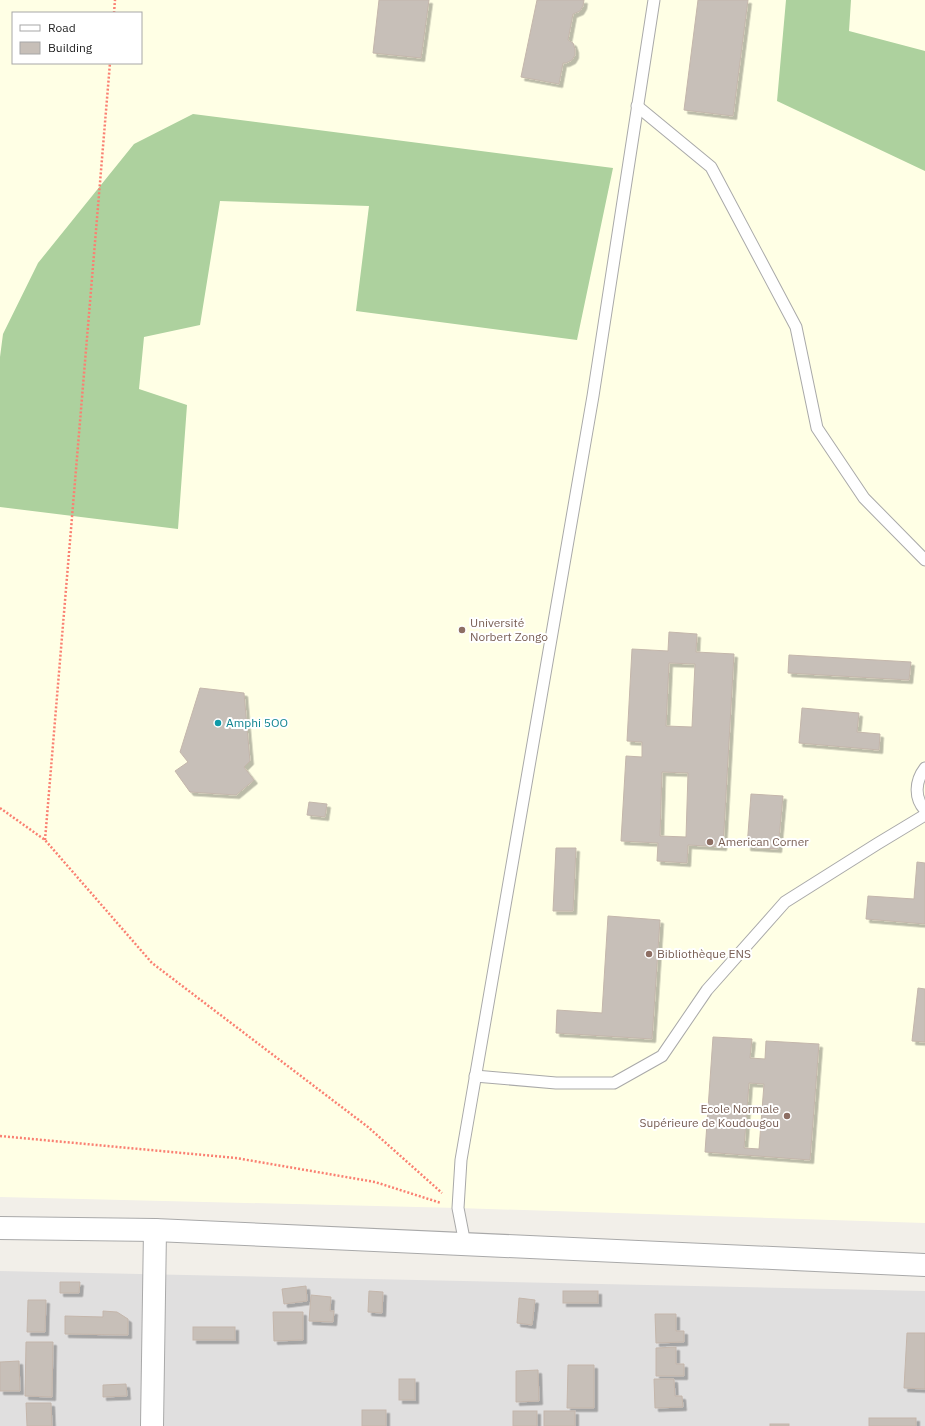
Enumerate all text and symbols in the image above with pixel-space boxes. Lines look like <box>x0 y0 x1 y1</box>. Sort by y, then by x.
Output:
legend <box>12 12 142 64</box>
text: Road <box>48 20 76 35</box>
text: Building <box>48 40 93 55</box>
place label: Université Norbert Zongo <box>470 615 548 644</box>
marker: Université Norbert Zongo <box>457 625 467 635</box>
place label: Amphi 5OO <box>226 715 288 730</box>
marker: Amphi 5OO <box>213 718 223 728</box>
place label: American Corner <box>718 834 809 849</box>
marker: American Corner <box>705 837 715 847</box>
place label: Bibliothèque ENS <box>657 946 751 961</box>
marker: Bibliothèque ENS <box>644 949 654 959</box>
place label: Ecole Normale Supérieure de Koudougou <box>640 1101 779 1130</box>
marker: Ecole Normale Supérieure de Koudougou <box>782 1111 792 1121</box>

